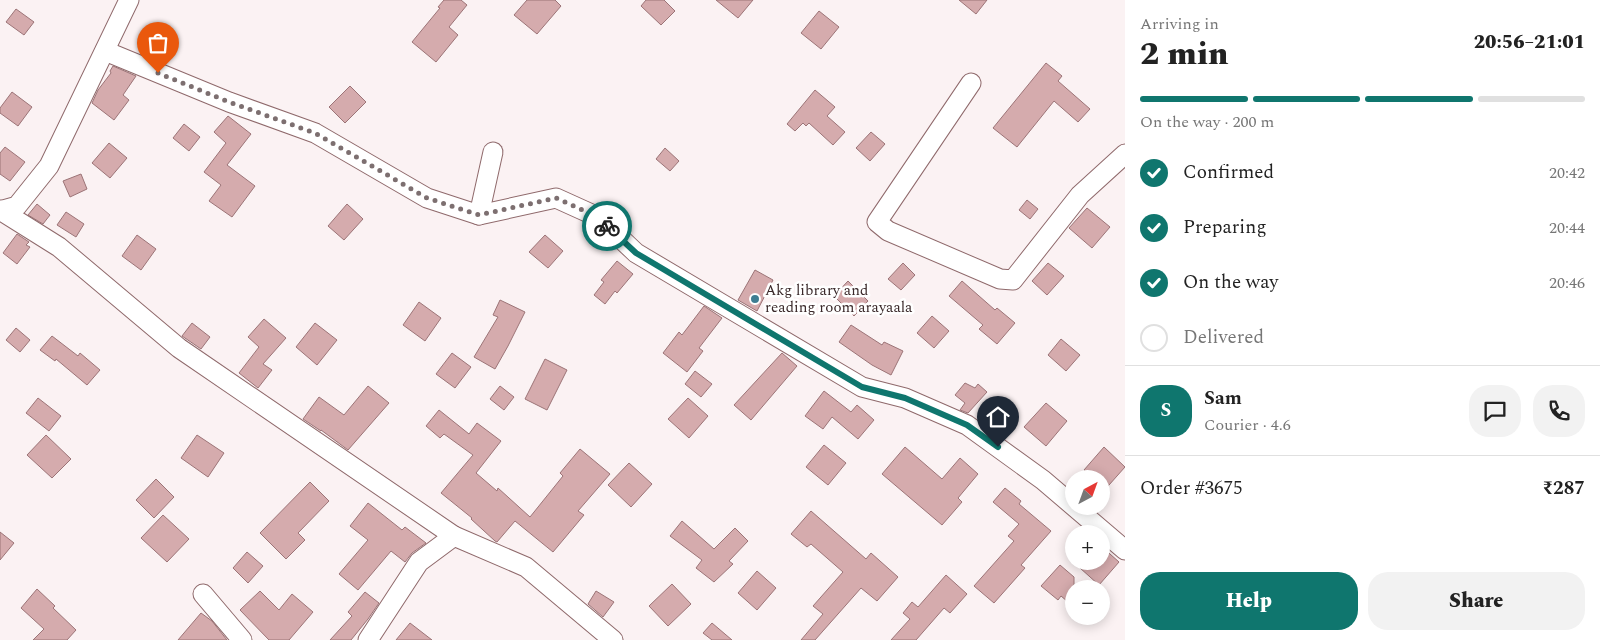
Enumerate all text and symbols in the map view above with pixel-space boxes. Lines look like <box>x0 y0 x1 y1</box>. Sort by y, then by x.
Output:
text: Arriving in <box>1140 12 1219 36</box>
pin <box>137 22 179 73</box>
text: 20:56–21:01 <box>1474 28 1585 57</box>
icon: bag <box>144 29 172 57</box>
text: 2 min <box>1140 30 1228 79</box>
text: On the way · 200 m <box>1140 110 1274 134</box>
text: Confirmed <box>1183 158 1274 187</box>
icon: check <box>1140 159 1168 187</box>
text: 20:42 <box>1549 161 1585 185</box>
courier <box>582 201 632 251</box>
icon: bike <box>593 212 621 240</box>
text: Preparing <box>1183 213 1267 242</box>
icon: check <box>1140 214 1168 242</box>
text: 20:44 <box>1549 216 1585 240</box>
text: On the way <box>1183 268 1279 297</box>
icon: check <box>1140 269 1168 297</box>
text: 20:46 <box>1549 271 1585 295</box>
place label: Akg library and reading room arayaala <box>765 279 913 319</box>
marker: Akg library and reading room arayaala <box>749 293 761 305</box>
text: Delivered <box>1183 323 1264 352</box>
text: Sam <box>1204 384 1242 413</box>
button: chat <box>1469 385 1521 437</box>
button: phone <box>1533 385 1585 437</box>
pin <box>977 396 1019 447</box>
text: S <box>1161 396 1171 425</box>
icon: home <box>984 403 1012 431</box>
text: Courier · 4.6 <box>1204 413 1291 437</box>
north arrow <box>1065 470 1110 515</box>
map controls <box>1065 470 1110 625</box>
text: Order #3675 <box>1140 474 1243 503</box>
text: ₹287 <box>1542 474 1585 503</box>
button: + <box>1065 525 1110 570</box>
button: Help <box>1140 572 1358 630</box>
button: Share <box>1368 572 1585 630</box>
button: − <box>1065 580 1110 625</box>

